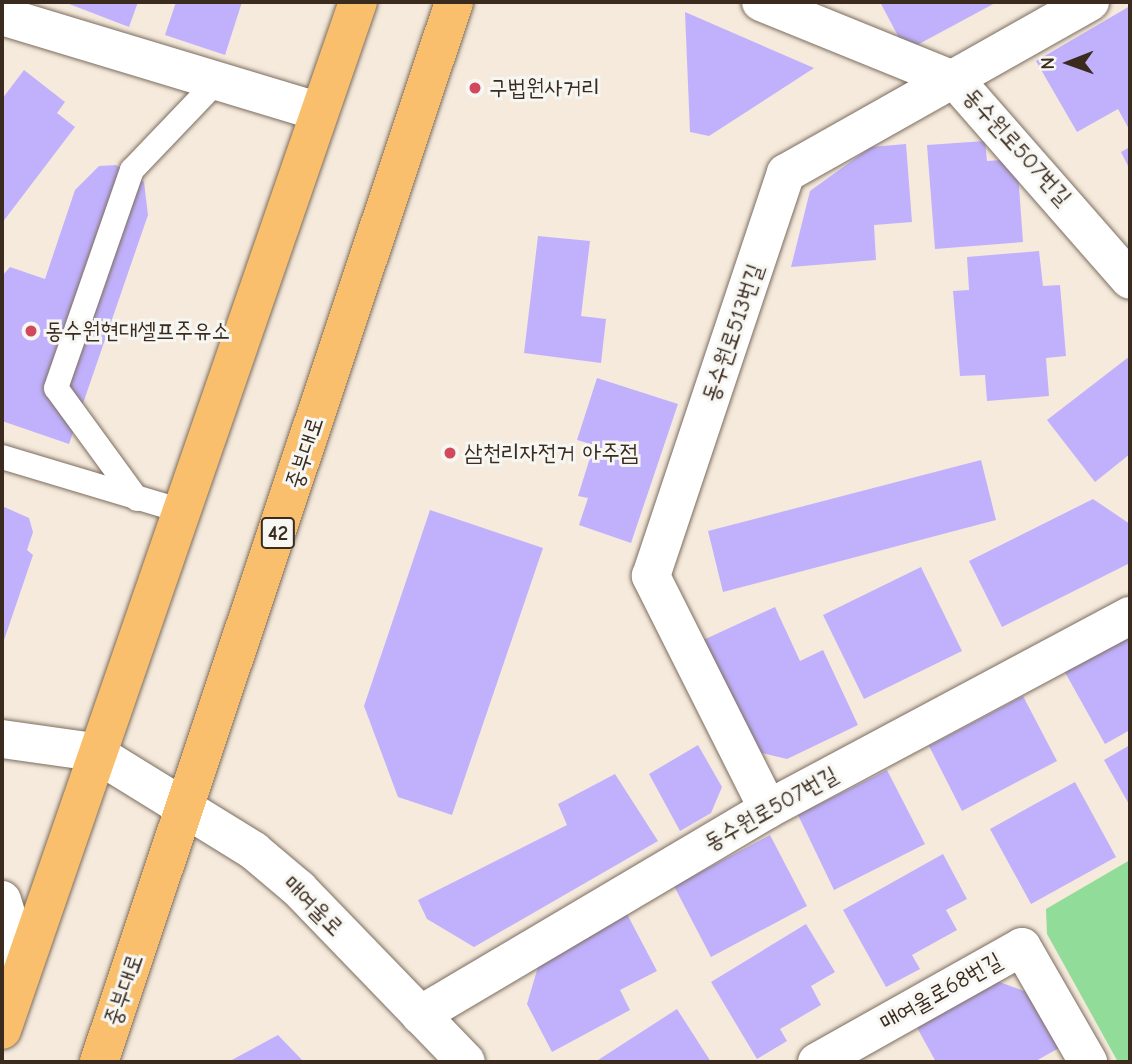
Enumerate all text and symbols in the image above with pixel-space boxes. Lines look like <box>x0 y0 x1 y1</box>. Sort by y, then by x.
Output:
north arrow <box>1034 28 1104 98</box>
text: N <box>1037 57 1059 70</box>
place label: 구법원사거리 <box>489 74 600 102</box>
marker: 구법원사거리 <box>467 80 483 96</box>
street label: 동수원로507번길 <box>957 83 1077 211</box>
street label: 동수원로513번길 <box>696 260 770 406</box>
place label: 동수원현대셀프주유소 <box>45 317 230 345</box>
marker: 동수원현대셀프주유소 <box>23 323 39 339</box>
street label: 중부대로 <box>280 414 330 492</box>
place label: 삼천리자전거 아주점 <box>464 439 638 467</box>
marker: 삼천리자전거 아주점 <box>442 445 458 461</box>
road number: 42 <box>260 516 296 550</box>
street label: 동수원로507번길 <box>699 761 843 857</box>
street label: 매여울로 <box>277 870 349 942</box>
street label: 매여울로68번길 <box>875 947 1007 1037</box>
street label: 중부대로 <box>99 951 149 1029</box>

